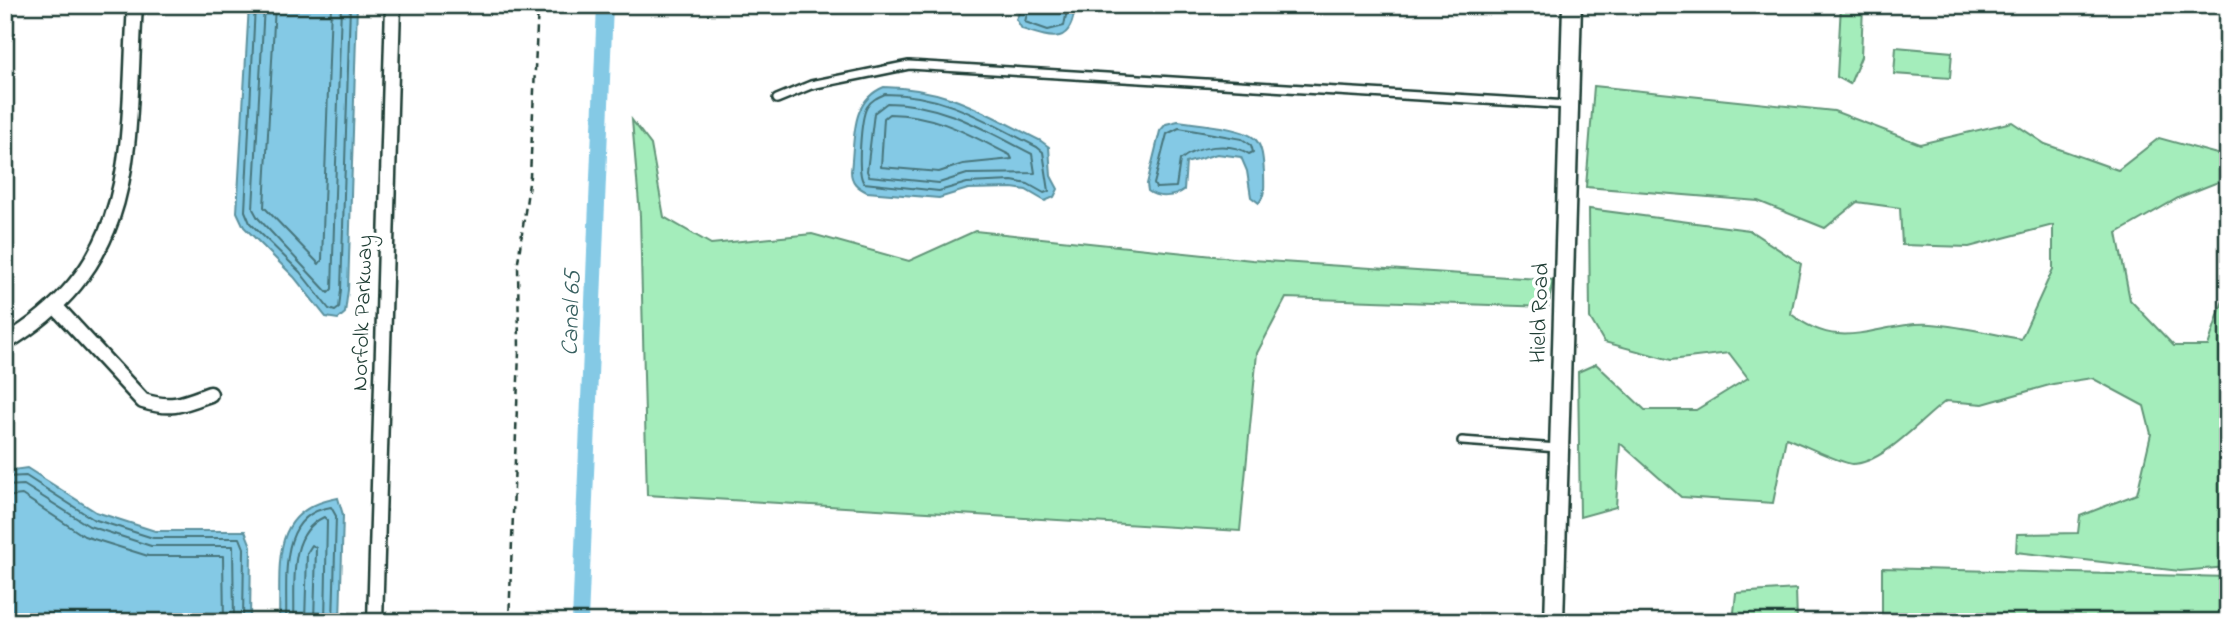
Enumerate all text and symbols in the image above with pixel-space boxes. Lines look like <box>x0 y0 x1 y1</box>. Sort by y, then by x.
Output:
street label: Norfolk Parkway <box>344 234 385 392</box>
street label: Hield Road <box>1522 262 1559 364</box>
water label: Canal 65 <box>554 267 592 356</box>

